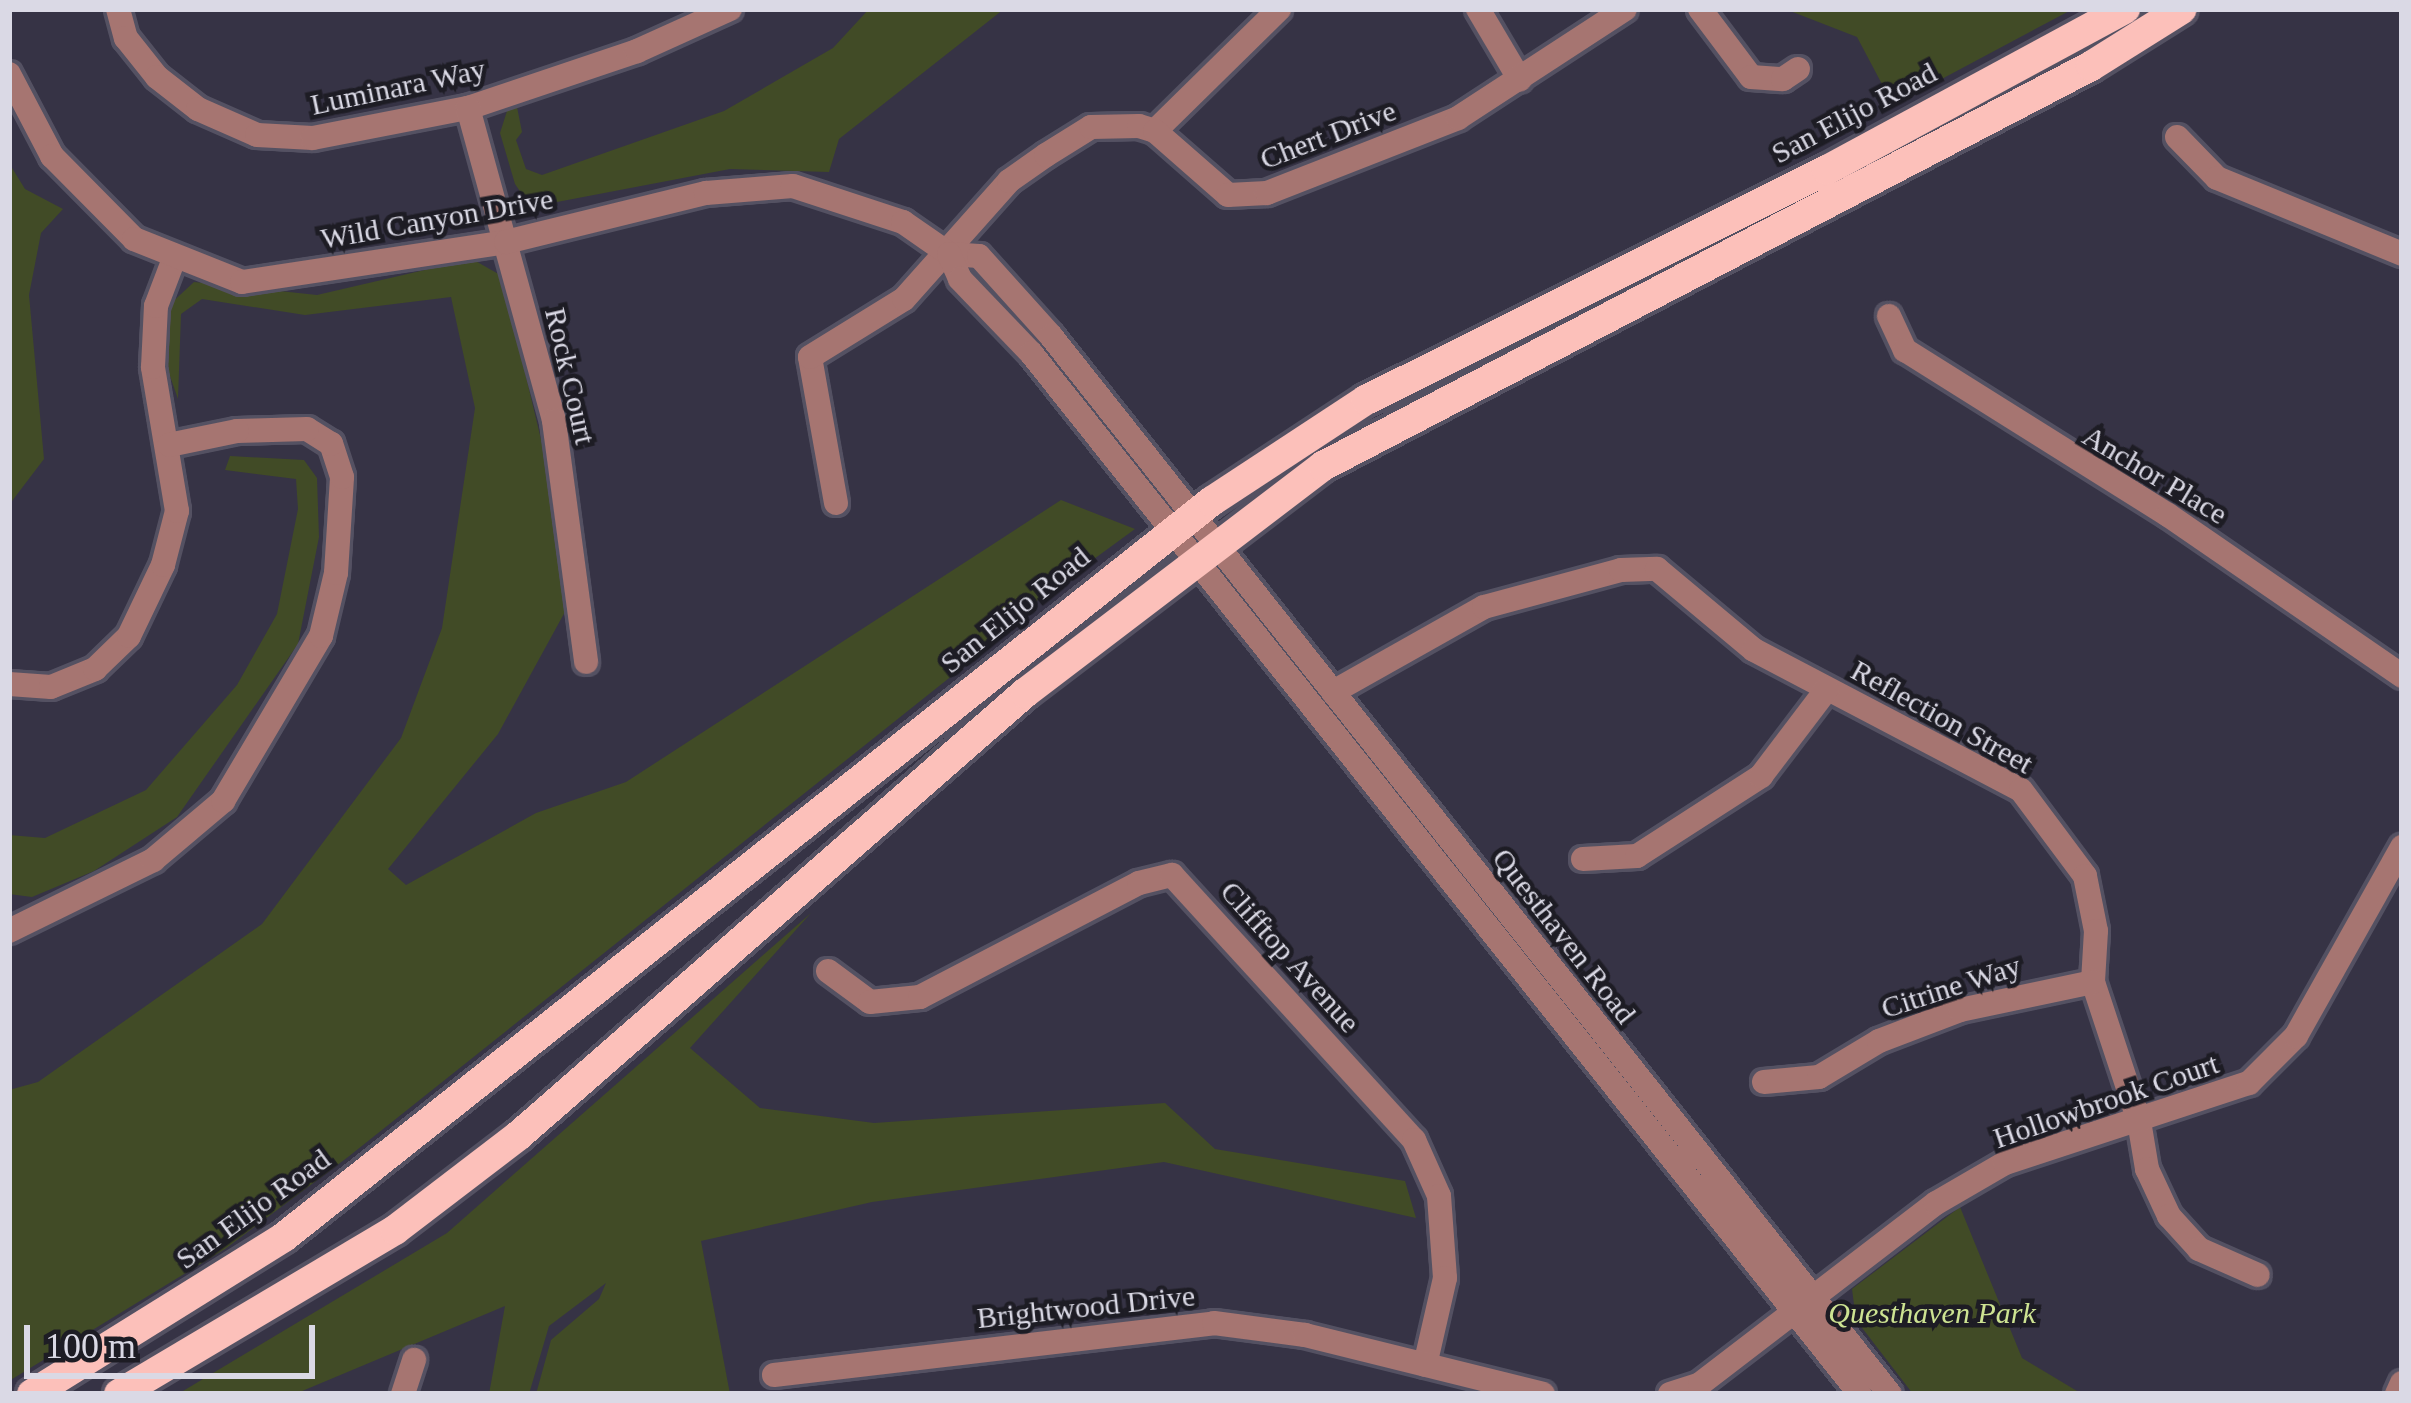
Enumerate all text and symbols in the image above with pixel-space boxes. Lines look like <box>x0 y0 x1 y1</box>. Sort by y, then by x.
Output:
street label: Luminara Way <box>307 51 489 123</box>
street label: San Elijo Road <box>1765 54 1943 172</box>
street label: Chert Drive <box>1255 93 1401 177</box>
street label: Wild Canyon Drive <box>318 181 556 257</box>
street label: Rock Court <box>537 304 603 448</box>
street label: Anchor Place <box>2076 418 2234 532</box>
street label: San Elijo Road <box>933 539 1097 681</box>
street label: Reflection Street <box>1845 652 2039 782</box>
street label: Questhaven Road <box>1484 841 1644 1031</box>
street label: Clifftop Avenue <box>1212 873 1368 1041</box>
street label: Citrine Way <box>1876 947 2026 1027</box>
street label: Hollowbrook Court <box>1989 1046 2223 1156</box>
street label: San Elijo Road <box>169 1141 337 1277</box>
street label: Brightwood Drive <box>975 1278 1197 1336</box>
park label: Questhaven Park <box>1828 1295 2036 1331</box>
scale bar <box>30 1301 321 1375</box>
text: 100 m <box>45 1326 136 1366</box>

